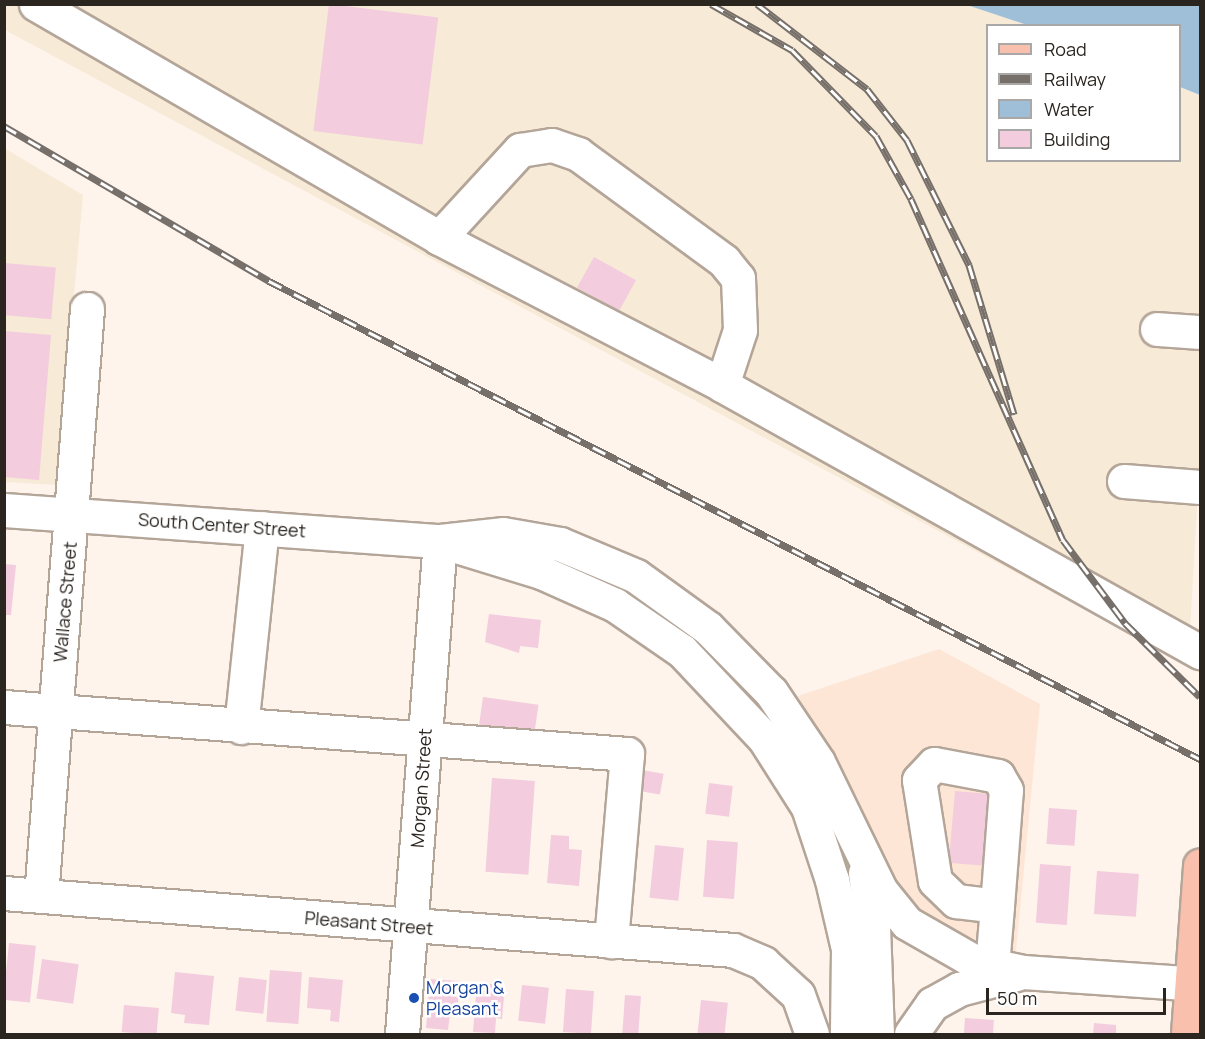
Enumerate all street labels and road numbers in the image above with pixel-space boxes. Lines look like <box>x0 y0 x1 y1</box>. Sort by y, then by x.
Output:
street label: South Center Street <box>137 508 307 542</box>
street label: Wallace Street <box>49 541 81 663</box>
street label: Morgan Street <box>406 728 436 848</box>
street label: Pleasant Street <box>304 907 434 939</box>

